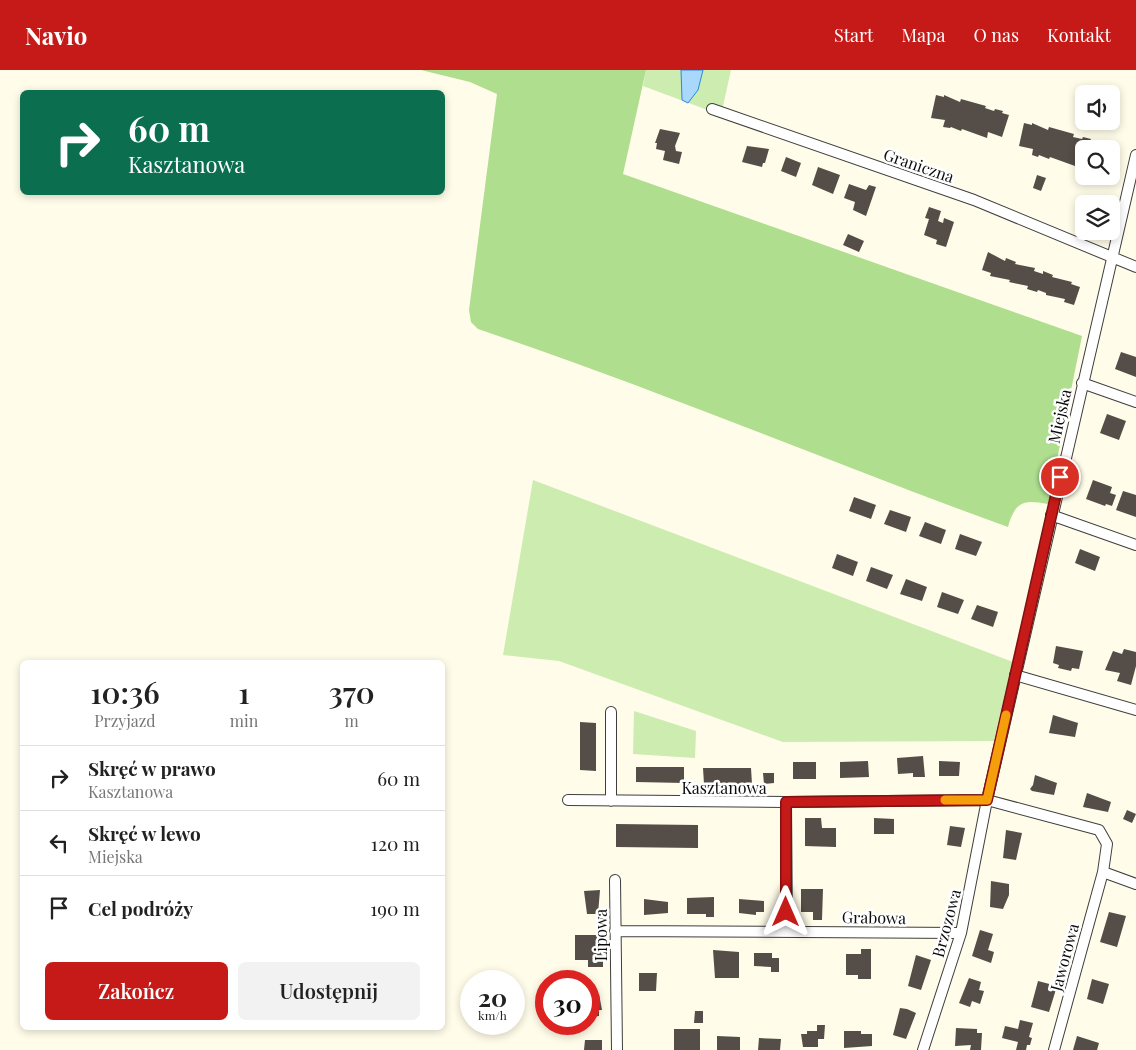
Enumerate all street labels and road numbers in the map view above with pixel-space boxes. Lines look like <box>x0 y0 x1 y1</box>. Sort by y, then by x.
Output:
street label: Graniczna <box>881 143 957 187</box>
street label: Miejska <box>1043 387 1075 445</box>
street label: Kasztanowa <box>681 777 767 798</box>
street label: Brzozowa <box>927 887 965 959</box>
street label: Grabowa <box>842 906 906 928</box>
street label: Lipowa <box>590 909 611 961</box>
street label: Jaworowa <box>1045 921 1083 994</box>

